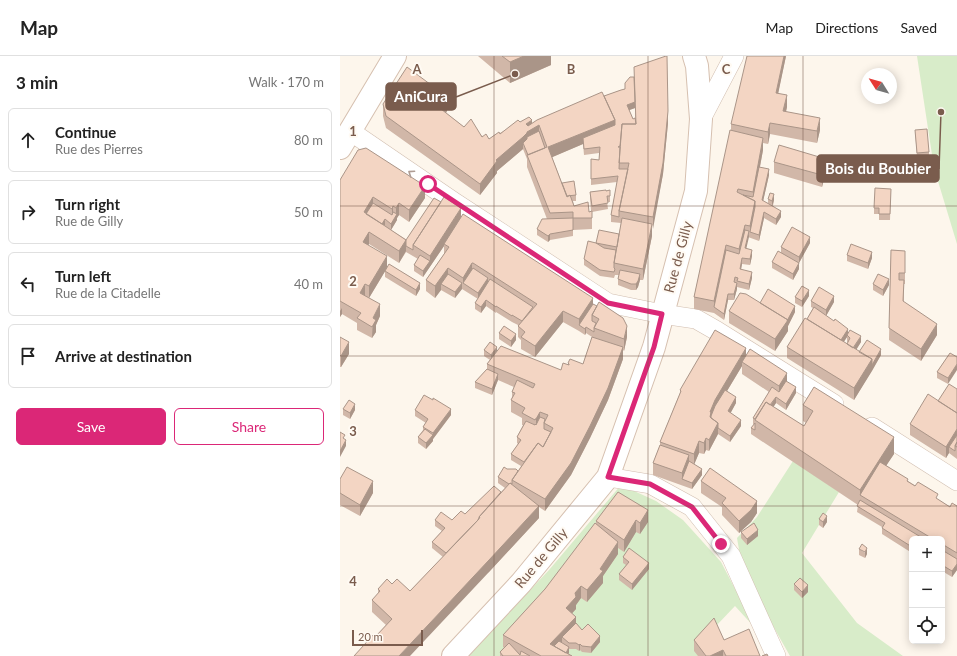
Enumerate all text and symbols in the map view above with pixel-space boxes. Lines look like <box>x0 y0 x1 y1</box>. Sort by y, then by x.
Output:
text: Map <box>20 16 58 39</box>
text: Map <box>766 19 793 36</box>
text: Directions <box>815 19 878 36</box>
text: Saved <box>900 19 937 36</box>
text: A <box>411 61 422 77</box>
text: B <box>567 61 576 77</box>
text: C <box>722 61 731 77</box>
north arrow <box>861 68 897 104</box>
text: 3 min <box>16 72 58 93</box>
text: Walk · 170 m <box>248 74 324 90</box>
callout: AniCura <box>386 83 456 110</box>
text: AniCura <box>393 87 448 105</box>
text: Continue <box>55 123 116 141</box>
text: 1 <box>349 123 357 139</box>
icon: ahead <box>17 129 39 151</box>
text: 80 m <box>294 132 323 148</box>
text: Rue des Pierres <box>55 141 143 157</box>
callout: Bois du Boubier <box>817 155 939 182</box>
text: Bois du Boubier <box>825 159 931 177</box>
one-way arrow <box>408 170 415 178</box>
route start <box>419 175 437 193</box>
text: Turn right <box>55 195 120 213</box>
icon: right <box>17 201 39 223</box>
text: 50 m <box>294 204 323 220</box>
text: Rue de Gilly <box>55 213 123 229</box>
street label: Rue de Gilly <box>660 218 695 295</box>
text: Turn left <box>55 267 111 285</box>
icon: left <box>17 273 39 295</box>
text: 2 <box>349 273 357 289</box>
text: 40 m <box>294 276 323 292</box>
text: Rue de la Citadelle <box>55 285 161 301</box>
icon: arrive <box>17 345 39 367</box>
text: Arrive at destination <box>55 347 192 365</box>
button: Save <box>16 408 166 445</box>
button: Share <box>174 408 324 445</box>
text: 3 <box>349 423 357 439</box>
street label: Rue de Gilly <box>511 523 571 591</box>
route end <box>712 535 730 553</box>
map controls <box>909 536 945 644</box>
button: + <box>909 536 945 572</box>
button: − <box>909 572 945 608</box>
text: 4 <box>349 573 357 589</box>
button: locate <box>909 608 945 644</box>
scale bar <box>352 628 423 647</box>
text: 20 m <box>358 630 383 643</box>

